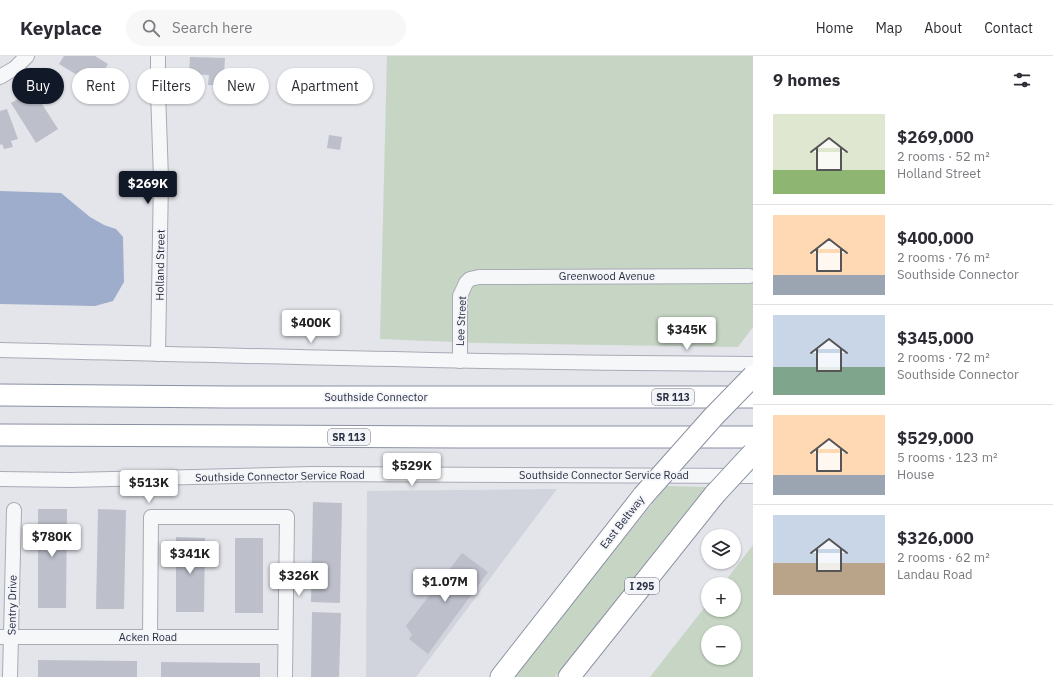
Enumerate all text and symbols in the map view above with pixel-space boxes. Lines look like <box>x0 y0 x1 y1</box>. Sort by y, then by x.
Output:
search box <box>126 10 406 46</box>
text: Keyplace <box>20 16 102 40</box>
icon: search <box>140 17 162 39</box>
text: Search here <box>172 18 252 37</box>
text: Home <box>816 19 853 37</box>
text: Map <box>875 19 902 37</box>
text: About <box>924 19 962 37</box>
text: Contact <box>984 19 1033 37</box>
chip: Buy <box>12 68 64 104</box>
chip: Rent <box>72 68 129 104</box>
chip: Filters <box>137 68 205 104</box>
chip: New <box>213 68 269 104</box>
chip: Apartment <box>277 68 373 104</box>
text: 9 homes <box>773 69 840 91</box>
icon: filters <box>1011 69 1033 91</box>
text: $269,000 <box>897 126 974 148</box>
icon: home <box>805 130 853 178</box>
text: 2 rooms · 52 m² <box>897 148 990 165</box>
text: Holland Street <box>897 165 981 182</box>
pin: $269K <box>120 171 176 205</box>
text: $269K <box>128 175 168 192</box>
text: $400,000 <box>897 227 974 249</box>
street label: Holland Street <box>152 229 168 301</box>
icon: home <box>805 231 853 279</box>
text: 2 rooms · 76 m² <box>897 249 990 266</box>
text: Southside Connector <box>897 266 1019 283</box>
street label: Greenwood Avenue <box>559 269 655 283</box>
street label: Lee Street <box>453 295 469 346</box>
pin: $400K <box>283 310 339 344</box>
text: $400K <box>291 314 331 331</box>
pin: $345K <box>659 317 715 351</box>
text: $345K <box>667 321 707 338</box>
text: $345,000 <box>897 327 974 349</box>
icon: home <box>805 331 853 379</box>
text: 2 rooms · 72 m² <box>897 349 990 366</box>
text: Southside Connector <box>897 366 1019 383</box>
road number: SR 113 <box>652 389 694 405</box>
street label: Southside Connector <box>324 390 428 404</box>
text: $529,000 <box>897 427 974 449</box>
road number: SR 113 <box>328 429 370 445</box>
icon: home <box>805 431 853 479</box>
text: 5 rooms · 123 m² <box>897 449 998 466</box>
pin: $529K <box>384 453 440 487</box>
text: $529K <box>392 457 432 474</box>
text: House <box>897 466 934 483</box>
street label: Southside Connector Service Road <box>195 468 365 484</box>
street label: Southside Connector Service Road <box>519 468 689 482</box>
pin: $513K <box>121 470 177 504</box>
text: $513K <box>129 474 169 491</box>
street label: East Beltway <box>597 492 647 551</box>
pin: $780K <box>24 524 80 558</box>
text: $326,000 <box>897 527 974 549</box>
text: $780K <box>32 528 72 545</box>
map controls <box>701 529 741 665</box>
button: layers <box>701 529 741 569</box>
icon: home <box>805 531 853 579</box>
pin: $341K <box>162 541 218 575</box>
text: $341K <box>170 545 210 562</box>
text: 2 rooms · 62 m² <box>897 549 990 566</box>
pin: $326K <box>271 563 327 597</box>
text: Landau Road <box>897 566 973 583</box>
text: $326K <box>279 567 319 584</box>
pin: $1.07M <box>412 569 478 603</box>
text: $1.07M <box>422 573 468 590</box>
street label: Sentry Drive <box>4 575 20 635</box>
button: + <box>701 577 741 617</box>
road number: I 295 <box>625 578 659 594</box>
button: − <box>701 625 741 665</box>
street label: Acken Road <box>119 630 177 644</box>

